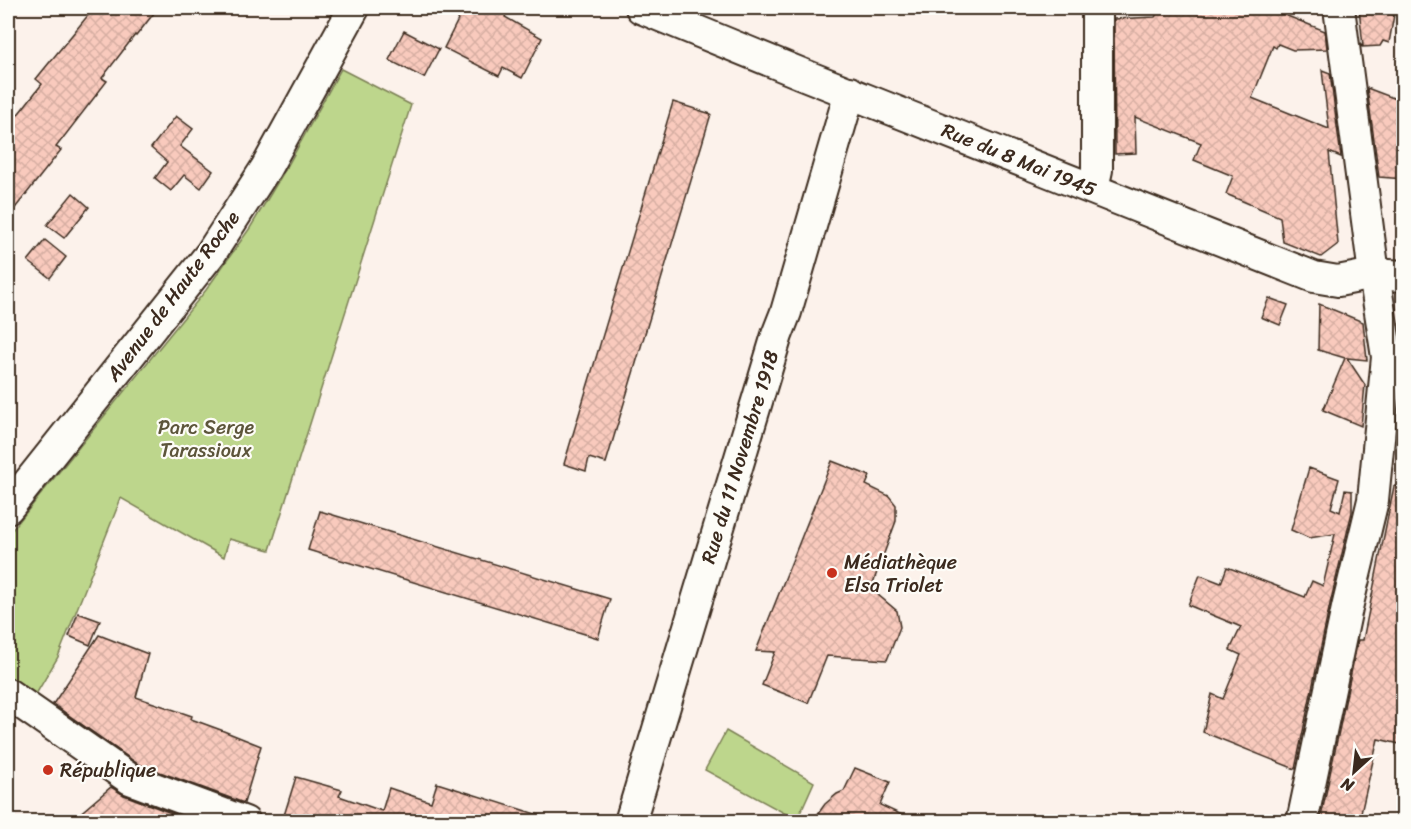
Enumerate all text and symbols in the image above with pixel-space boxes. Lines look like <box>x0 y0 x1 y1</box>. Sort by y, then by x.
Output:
street label: Rue du 8 Mai 1945 <box>936 113 1102 207</box>
street label: Avenue de Haute Roche <box>96 203 249 390</box>
street label: Rue du 11 Novembre 1918 <box>691 346 789 568</box>
park label: Parc Serge Tarassioux <box>158 410 255 468</box>
place label: Médiathèque Elsa Triolet <box>844 545 957 603</box>
marker: Médiathèque Elsa Triolet <box>825 566 839 580</box>
north arrow <box>1324 742 1384 802</box>
place label: République <box>60 753 156 788</box>
marker: République <box>41 763 55 777</box>
text: N <box>1335 769 1360 801</box>

